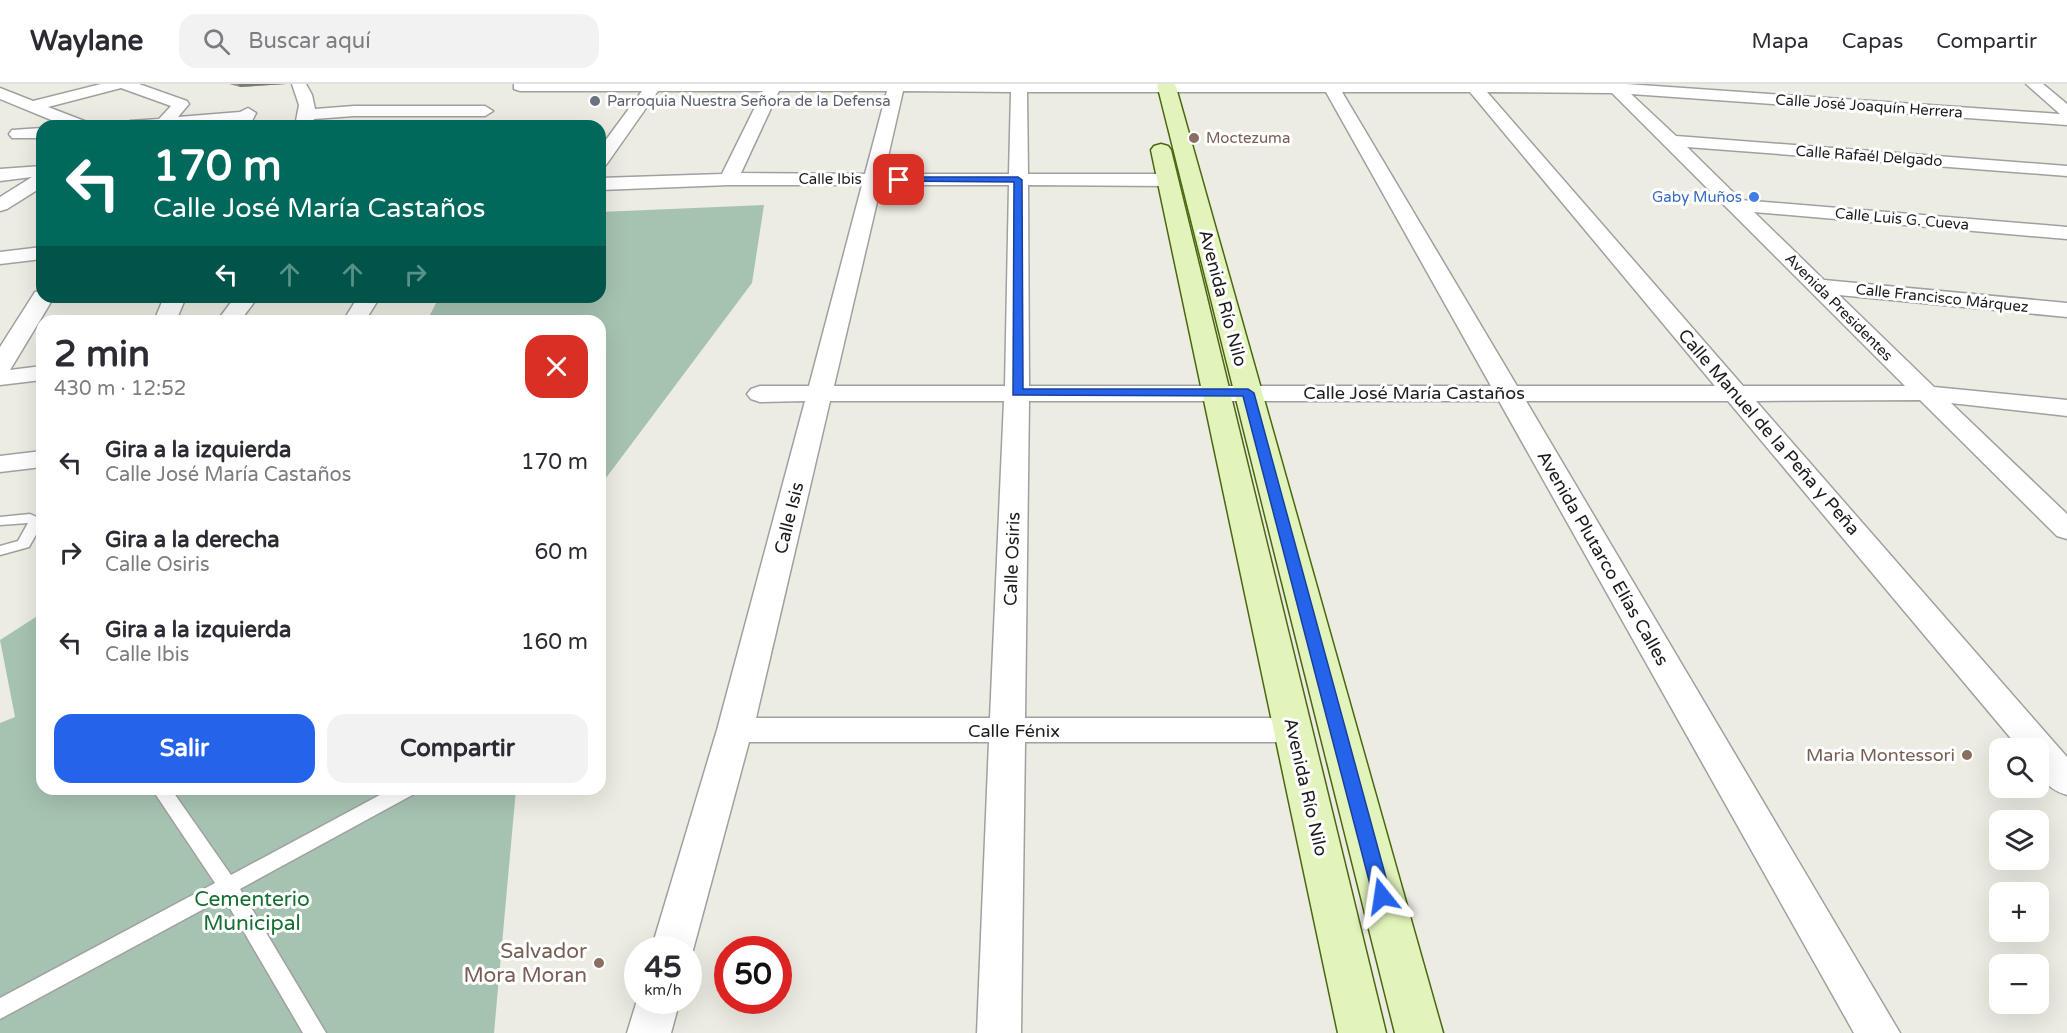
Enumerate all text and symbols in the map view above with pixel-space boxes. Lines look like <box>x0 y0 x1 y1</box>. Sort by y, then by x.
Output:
search box <box>179 14 599 68</box>
text: Waylane <box>30 24 143 58</box>
icon: search <box>200 25 233 58</box>
text: Buscar aquí <box>248 28 371 54</box>
text: Mapa <box>1752 29 1809 54</box>
text: Capas <box>1842 29 1903 54</box>
text: Compartir <box>1936 29 2037 54</box>
street label: Calle José Joaquín Herrera <box>1775 90 1963 122</box>
place label: Parroquia Nuestra Señora de la Defensa <box>607 92 891 110</box>
marker: Parroquia Nuestra Señora de la Defensa <box>588 94 602 108</box>
place label: Moctezuma <box>1206 129 1290 147</box>
marker: Moctezuma <box>1187 131 1201 145</box>
text: 170 m <box>153 141 282 192</box>
street label: Calle Rafaél Delgado <box>1795 142 1943 170</box>
icon: left <box>54 144 132 222</box>
pin <box>873 154 924 205</box>
icon: arrive <box>882 163 915 196</box>
street label: Calle Ibis <box>798 170 862 188</box>
place label: Gaby Muños <box>1652 188 1742 206</box>
marker: Gaby Muños <box>1747 190 1761 204</box>
text: Calle José María Castaños <box>153 192 486 225</box>
street label: Calle Luis G. Cueva <box>1834 204 1970 234</box>
street label: Avenida Río Nilo <box>1194 227 1252 369</box>
street label: Avenida Presidentes <box>1781 249 1897 365</box>
icon: left <box>210 258 243 291</box>
icon: ahead <box>273 258 306 291</box>
icon: ahead <box>336 258 369 291</box>
icon: right <box>399 258 432 291</box>
street label: Calle Francisco Márquez <box>1855 280 2029 316</box>
street label: Calle Manuel de la Peña y Peña <box>1673 324 1865 540</box>
text: 2 min <box>54 333 150 376</box>
button: close <box>525 335 588 398</box>
text: 430 m · 12:52 <box>54 377 186 401</box>
street label: Calle José María Castaños <box>1303 382 1525 404</box>
text: Gira a la izquierda <box>105 437 291 463</box>
icon: left <box>54 446 87 479</box>
street label: Avenida Plutarco Elías Calles <box>1532 447 1674 669</box>
text: 170 m <box>521 449 588 475</box>
text: Calle José María Castaños <box>105 463 351 487</box>
street label: Calle Isis <box>769 480 809 556</box>
street label: Calle Osiris <box>999 512 1025 606</box>
text: Gira a la derecha <box>105 527 280 553</box>
icon: right <box>54 536 87 569</box>
text: 60 m <box>534 539 588 565</box>
text: Calle Osiris <box>105 553 210 577</box>
text: Gira a la izquierda <box>105 617 291 643</box>
icon: left <box>54 626 87 659</box>
text: 160 m <box>521 629 588 655</box>
text: Calle Ibis <box>105 643 189 667</box>
button: Salir <box>54 714 315 783</box>
button: Compartir <box>327 714 588 783</box>
street label: Avenida Río Nilo <box>1279 716 1333 858</box>
street label: Calle Fénix <box>968 720 1060 742</box>
map controls <box>1989 738 2049 1014</box>
button: search <box>1989 738 2049 798</box>
place label: Maria Montessori <box>1806 744 1955 766</box>
marker: Maria Montessori <box>1960 748 1974 762</box>
button: layers <box>1989 810 2049 870</box>
position arrow <box>1350 864 1414 928</box>
button: + <box>1989 882 2049 942</box>
park label: Cementerio Municipal <box>194 887 310 936</box>
speed limit sign: 50 <box>714 936 792 1014</box>
place label: Salvador Mora Moran <box>464 939 587 988</box>
text: 45 <box>644 949 682 986</box>
button: − <box>1989 954 2049 1014</box>
marker: Salvador Mora Moran <box>592 956 606 970</box>
text: km/h <box>644 981 682 999</box>

